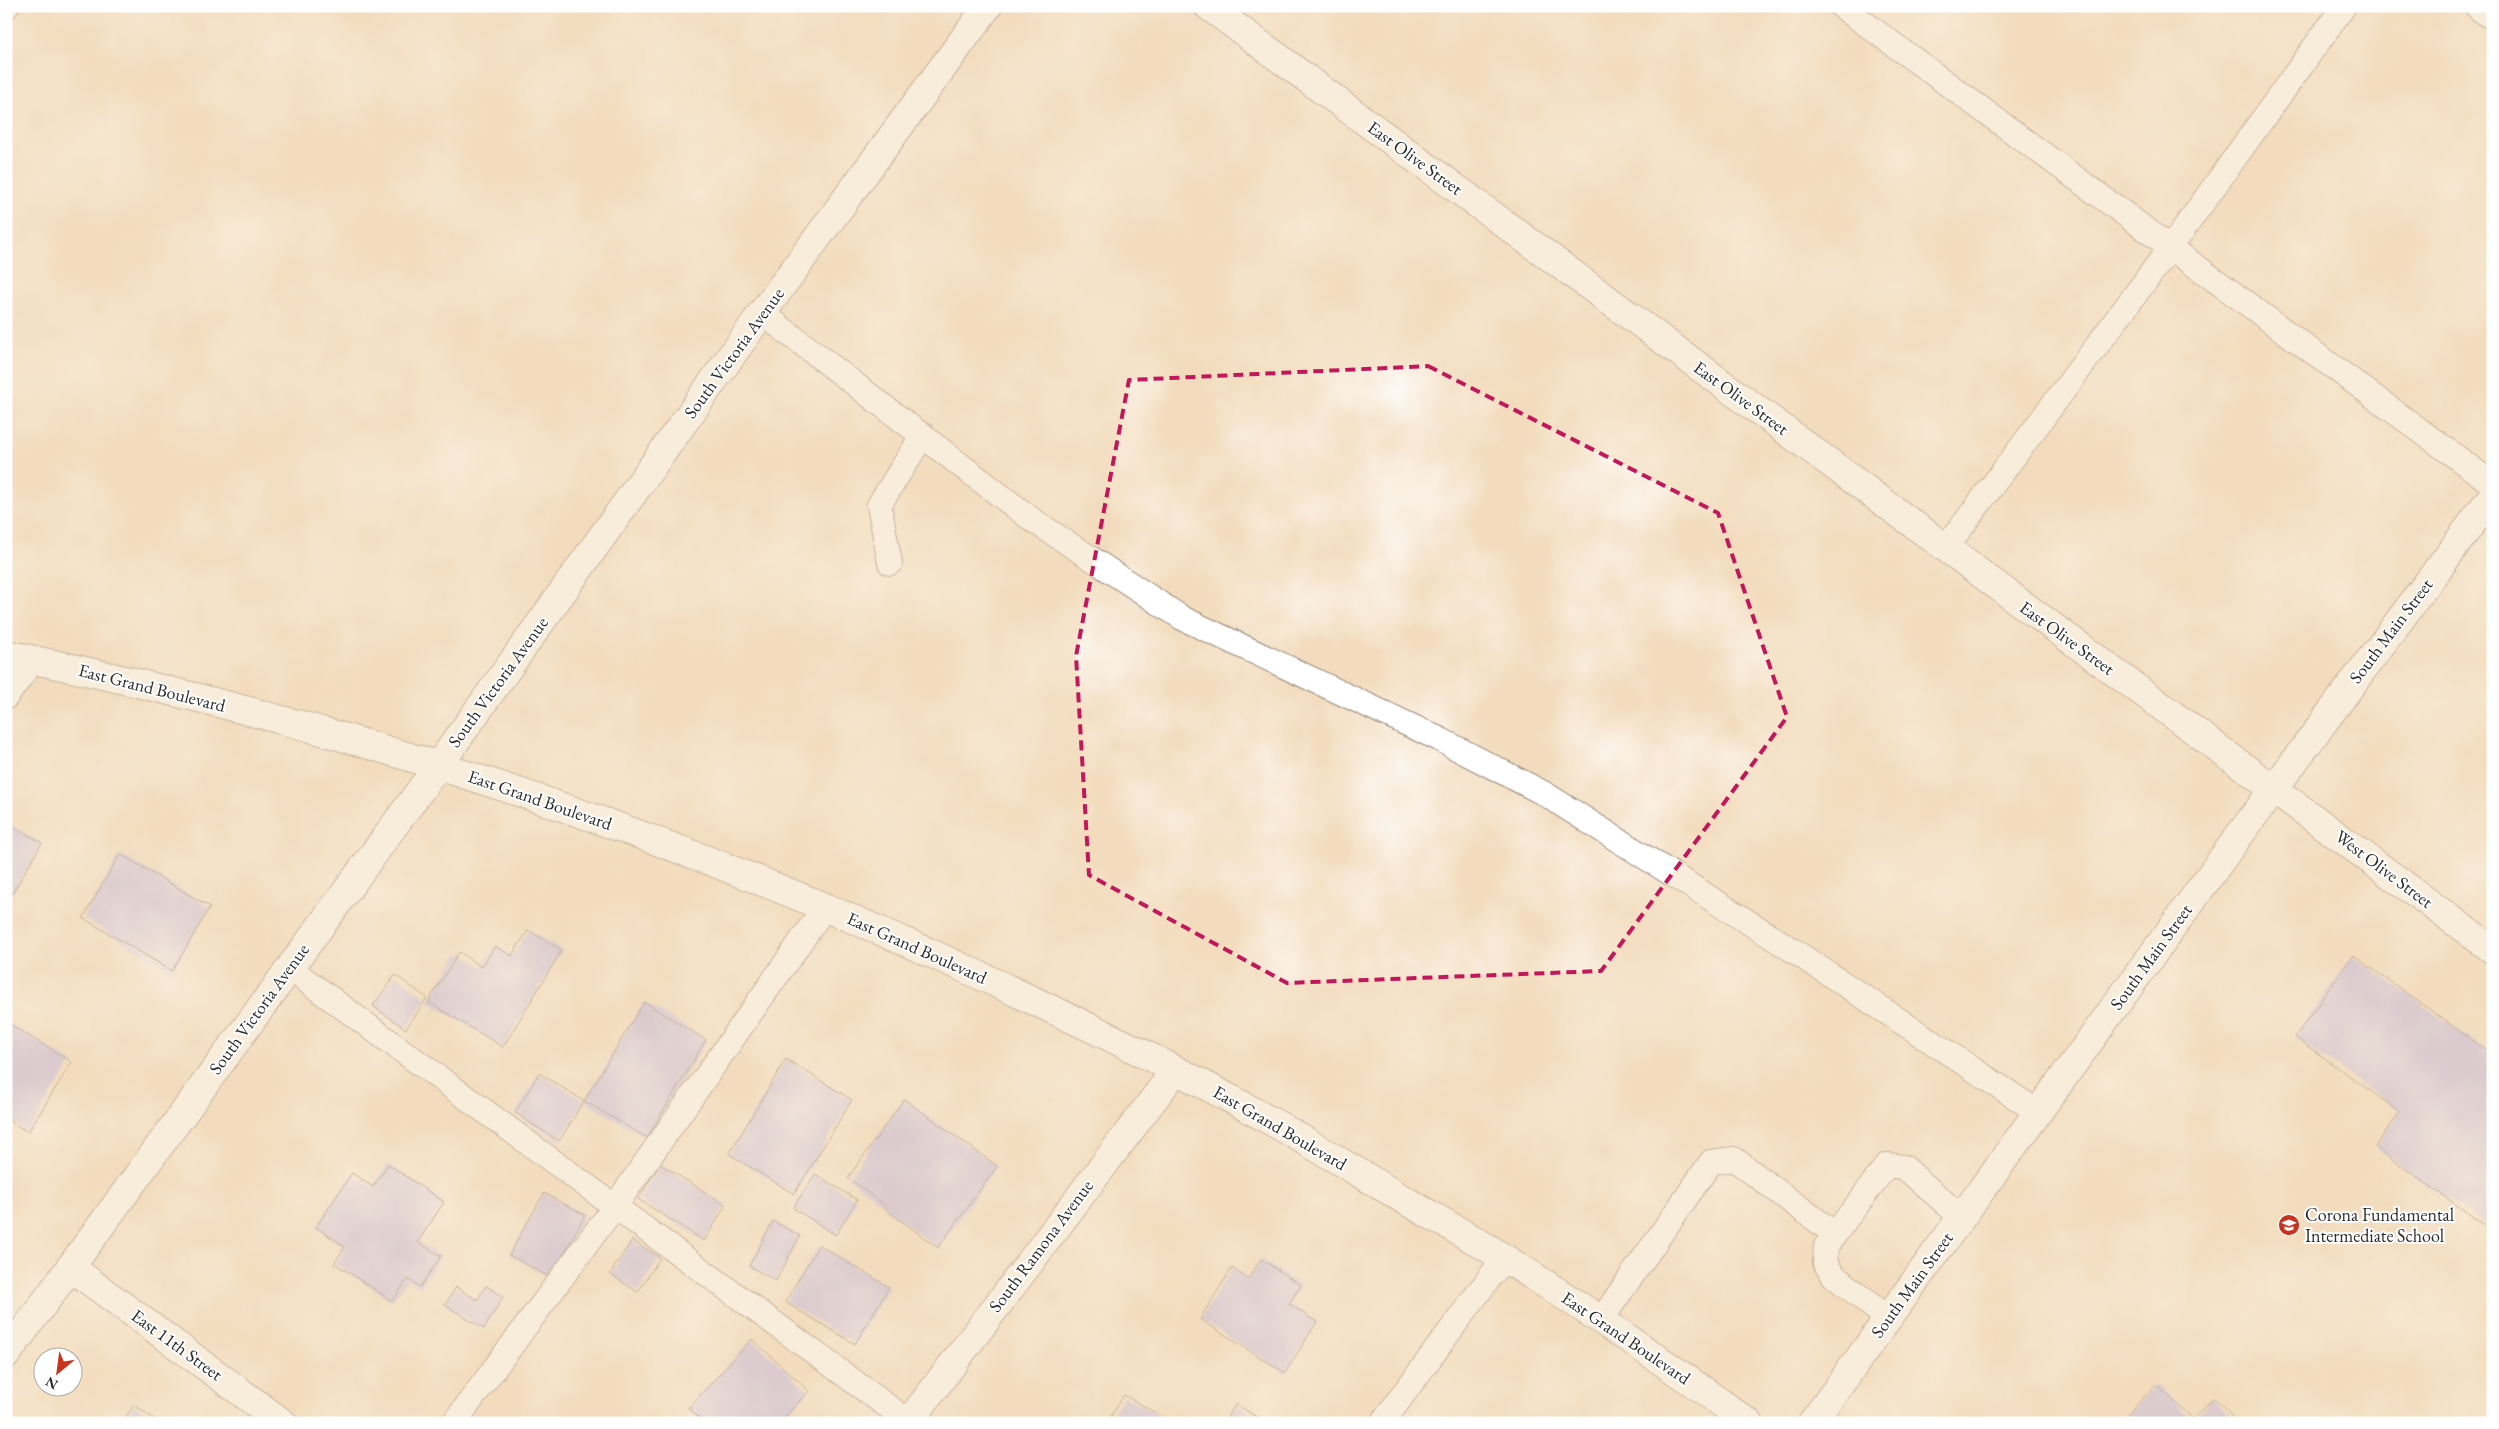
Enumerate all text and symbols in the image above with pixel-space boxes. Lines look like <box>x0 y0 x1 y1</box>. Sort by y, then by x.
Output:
street label: East Olive Street <box>1363 115 1468 200</box>
street label: South Victoria Avenue <box>678 283 789 423</box>
street label: East Olive Street <box>1689 355 1794 440</box>
street label: South Main Street <box>2344 573 2438 688</box>
street label: East Olive Street <box>2015 595 2120 680</box>
street label: South Victoria Avenue <box>442 612 553 752</box>
street label: East Grand Boulevard <box>76 658 229 717</box>
street label: East Grand Boulevard <box>465 764 616 835</box>
street label: West Olive Street <box>2331 824 2438 913</box>
street label: South Main Street <box>2104 899 2197 1014</box>
street label: East Grand Boulevard <box>844 906 992 989</box>
street label: South Victoria Avenue <box>203 939 314 1079</box>
street label: East Grand Boulevard <box>1209 1080 1352 1176</box>
street label: South Ramona Avenue <box>983 1175 1098 1317</box>
place label: Corona Fundamental Intermediate School <box>2305 1203 2454 1247</box>
school or university icon: Corona Fundamental Intermediate School <box>2277 1213 2301 1237</box>
street label: South Main Street <box>1865 1227 1958 1342</box>
street label: East Grand Boulevard <box>1557 1286 1696 1390</box>
street label: East 11th Street <box>127 1304 228 1386</box>
north arrow <box>32 1346 82 1396</box>
text: N <box>42 1372 61 1394</box>

